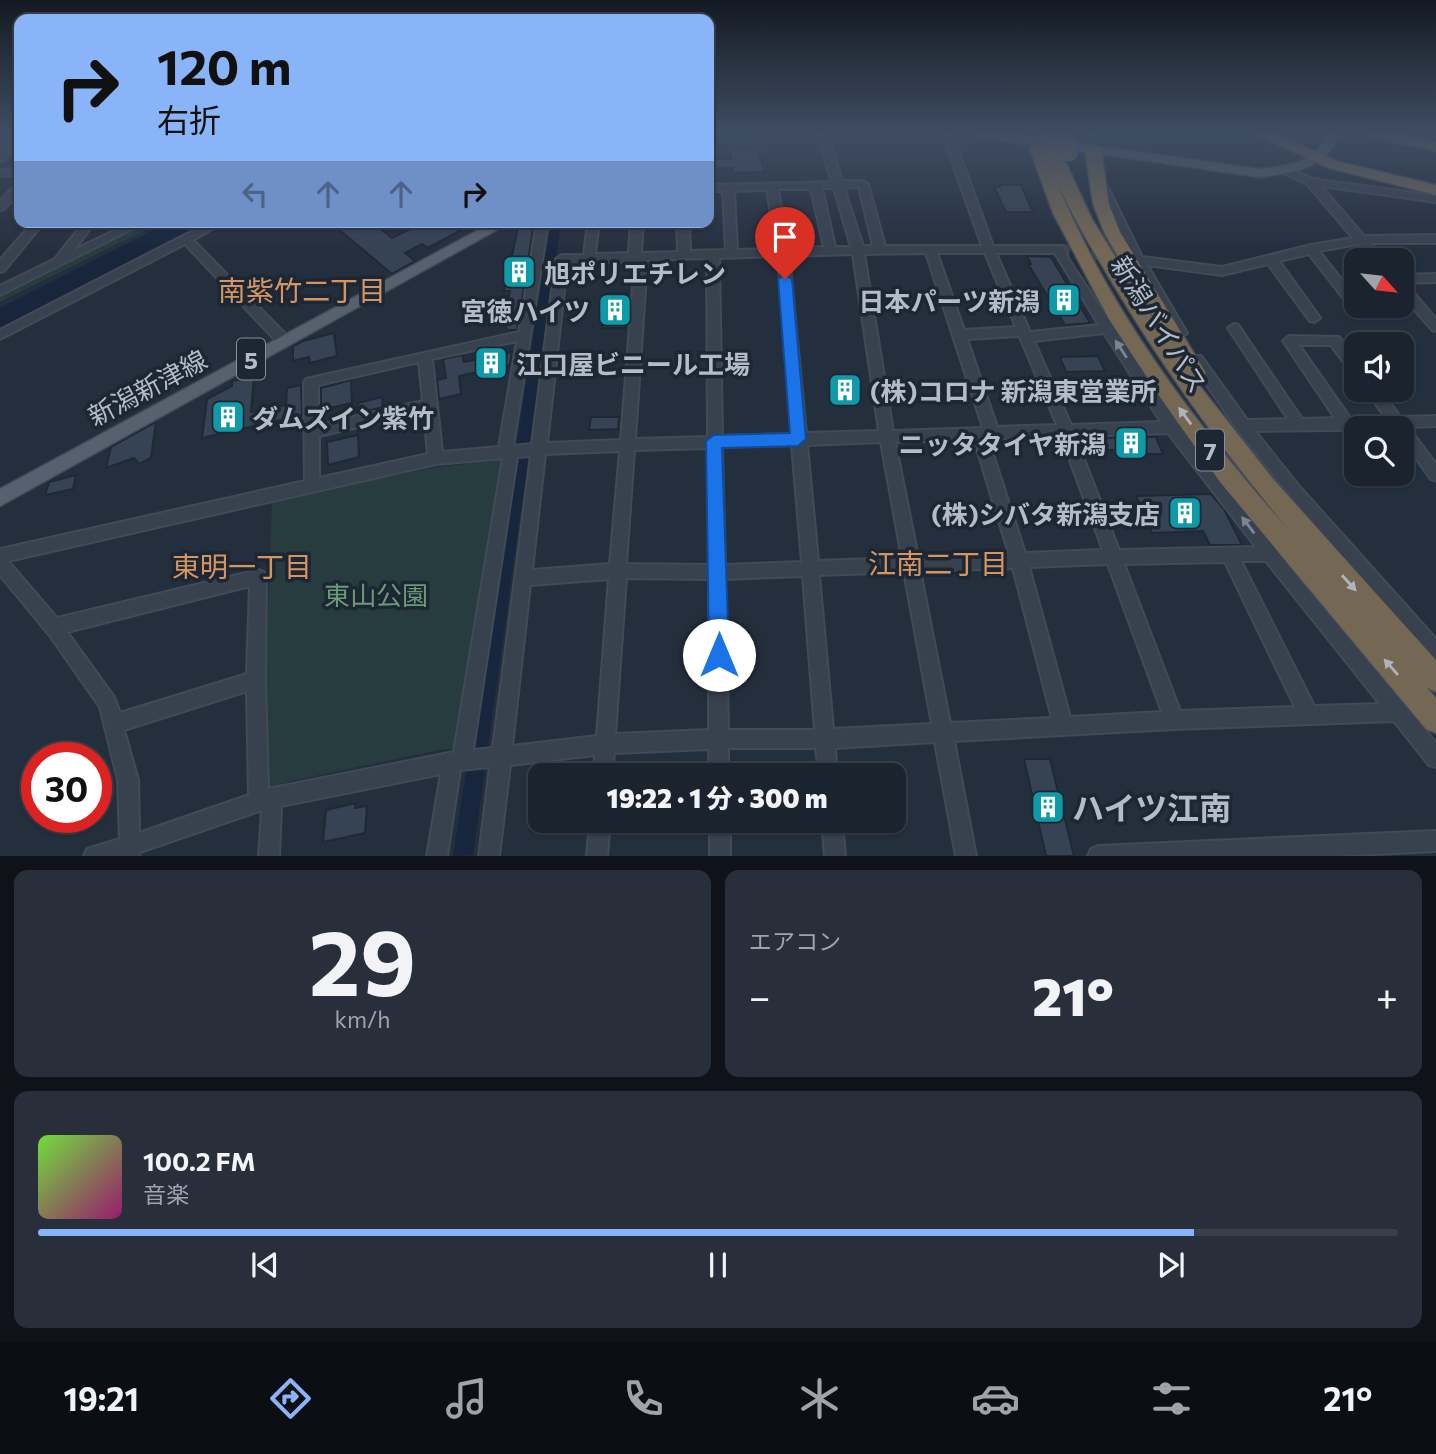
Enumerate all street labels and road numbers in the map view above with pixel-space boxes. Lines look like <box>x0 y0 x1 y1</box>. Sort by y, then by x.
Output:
street label: 新潟バイパス <box>1106 250 1214 398</box>
road number: 5 <box>237 338 265 380</box>
street label: 新潟新津線 <box>82 343 212 431</box>
road number: 7 <box>1196 430 1224 471</box>

